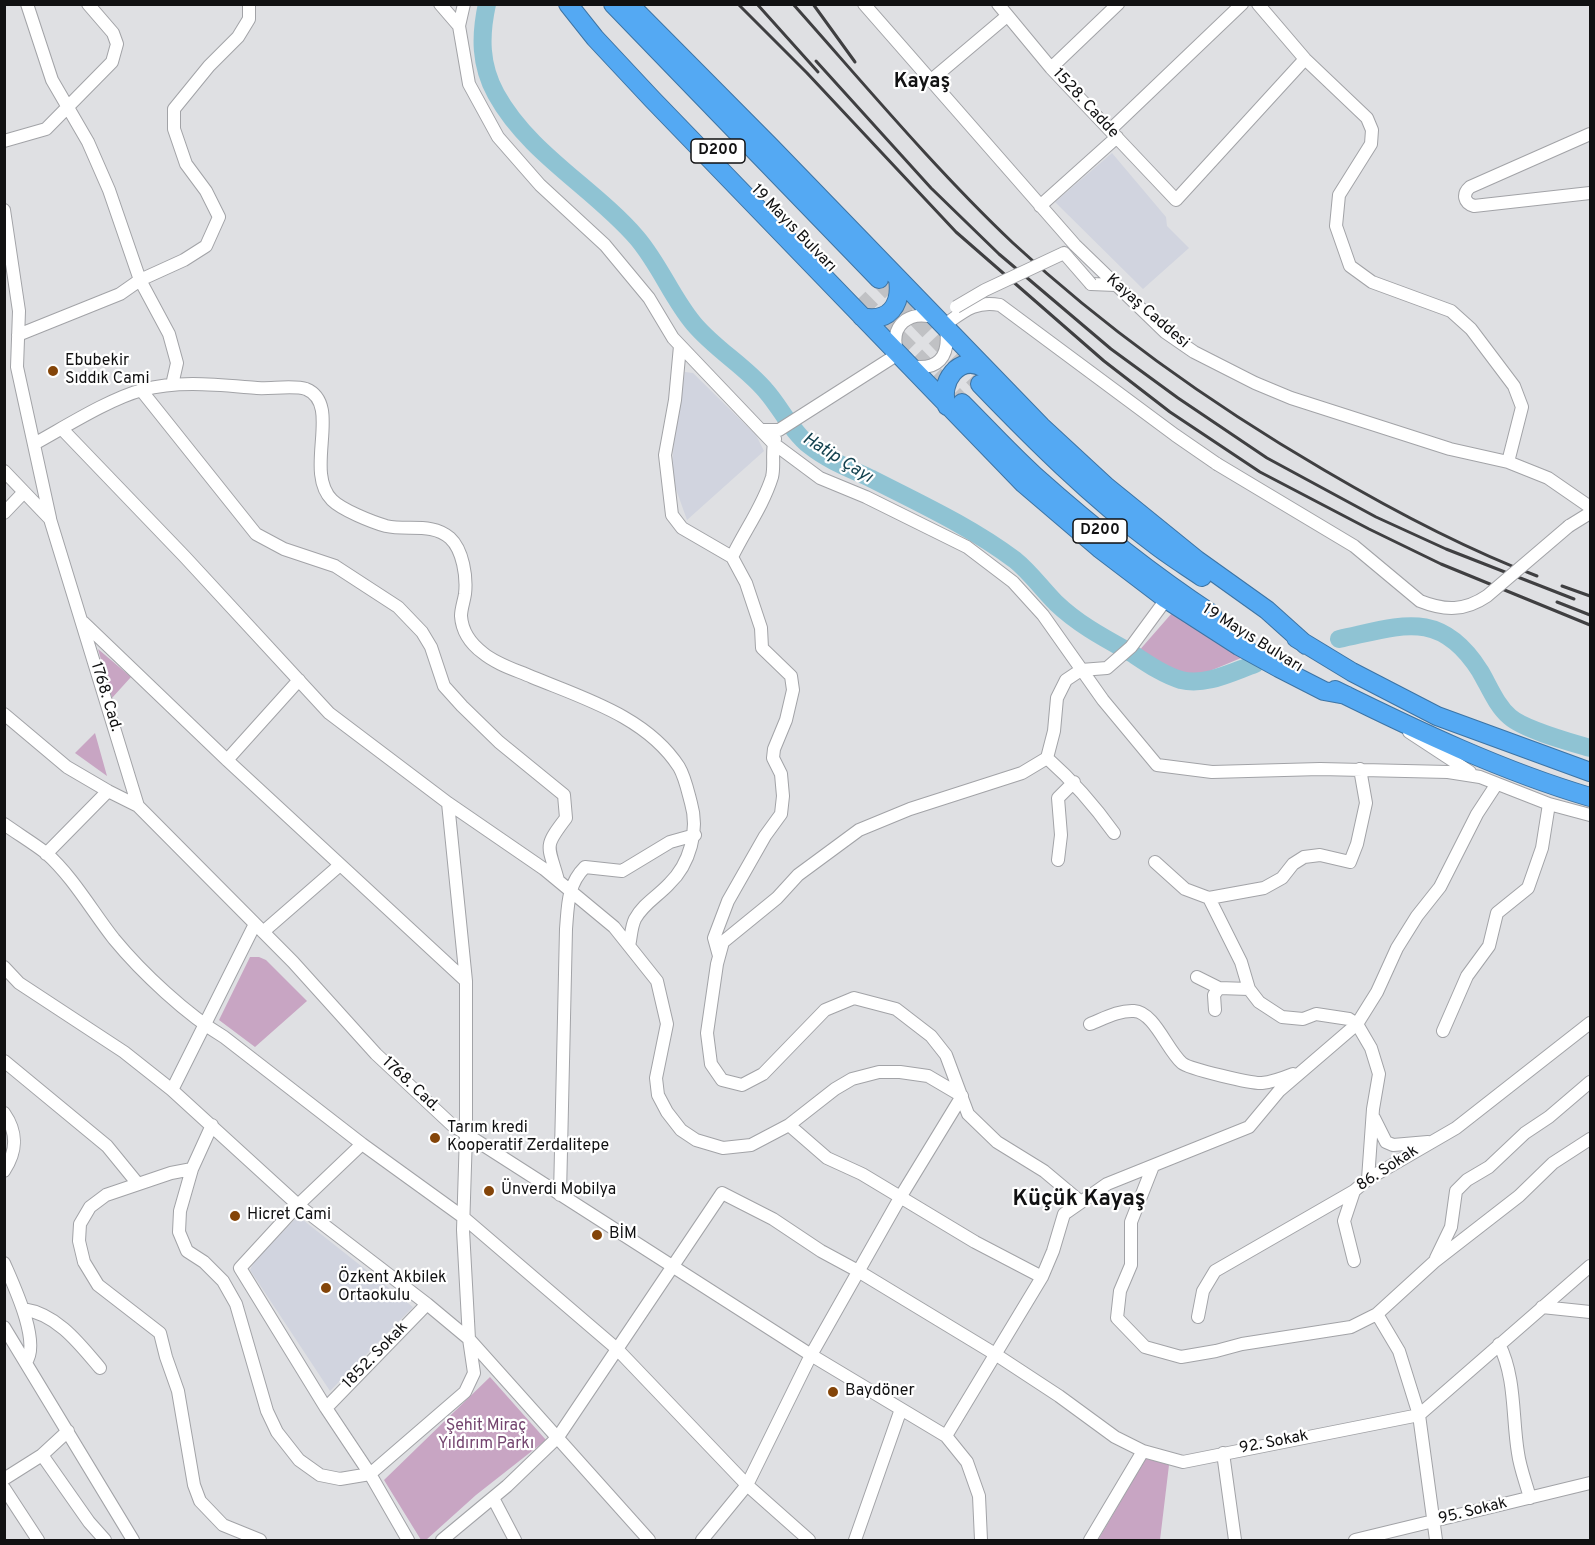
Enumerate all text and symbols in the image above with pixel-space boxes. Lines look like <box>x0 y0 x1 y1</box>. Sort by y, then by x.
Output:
street label: 1528. Cadde <box>1048 65 1122 143</box>
district label: Kayaş <box>894 71 950 95</box>
road number: D200 <box>691 139 745 163</box>
street label: 19 Mayıs Bulvarı <box>746 181 840 277</box>
street label: Kayaş Caddesi <box>1102 271 1192 353</box>
place label: Ebubekir Sıddık Cami <box>65 352 149 390</box>
marker: Ebubekir Sıddık Cami <box>46 364 60 378</box>
water label: Hatip Çayı <box>798 429 876 489</box>
road number: D200 <box>1073 519 1127 543</box>
street label: 19 Mayıs Bulvarı <box>1198 601 1306 677</box>
street label: 1768. Cad. <box>85 660 125 734</box>
street label: 1768. Cad. <box>377 1054 443 1116</box>
place label: Tarım kredi Kooperatif Zerdalitepe <box>447 1119 609 1157</box>
marker: Tarım kredi Kooperatif Zerdalitepe <box>428 1131 442 1145</box>
street label: 86. Sokak <box>1353 1142 1423 1196</box>
place label: Ünverdi Mobilya <box>501 1181 616 1201</box>
marker: Ünverdi Mobilya <box>482 1184 496 1198</box>
district label: Küçük Kayaş <box>1012 1188 1146 1214</box>
place label: Hicret Cami <box>247 1206 331 1226</box>
marker: Hicret Cami <box>228 1209 242 1223</box>
place label: BİM <box>609 1225 637 1245</box>
marker: BİM <box>590 1228 604 1242</box>
place label: Özkent Akbilek Ortaokulu <box>338 1269 447 1307</box>
marker: Özkent Akbilek Ortaokulu <box>319 1281 333 1295</box>
street label: 1852. Sokak <box>339 1318 413 1394</box>
place label: Baydöner <box>845 1382 915 1402</box>
marker: Baydöner <box>826 1385 840 1399</box>
park label: Şehit Miraç Yıldırım Parkı <box>438 1417 534 1455</box>
street label: 92. Sokak <box>1238 1427 1310 1459</box>
street label: 95. Sokak <box>1437 1494 1509 1530</box>

